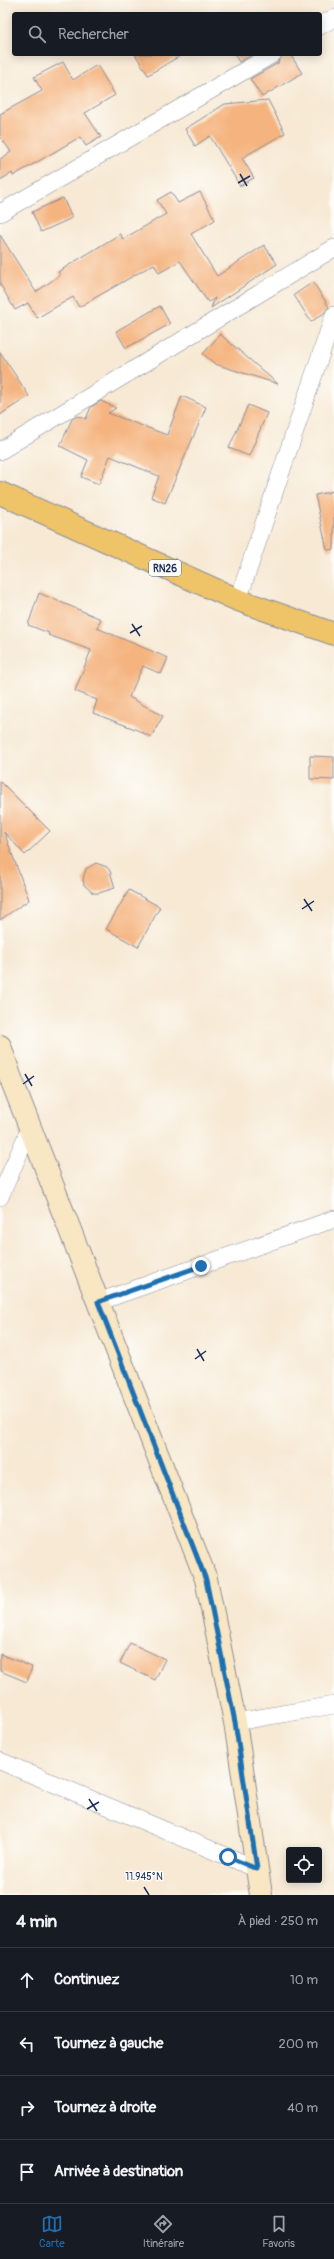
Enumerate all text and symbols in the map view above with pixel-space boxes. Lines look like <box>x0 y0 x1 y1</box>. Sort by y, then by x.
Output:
search box <box>12 12 322 56</box>
icon: search <box>26 23 48 45</box>
text: Rechercher <box>58 25 129 44</box>
road number: RN26 <box>149 560 181 576</box>
route end <box>192 1257 210 1275</box>
map controls <box>286 1847 322 1883</box>
button: locate <box>286 1847 322 1883</box>
route start <box>219 1848 237 1866</box>
text: 11.945°N <box>125 1871 163 1883</box>
text: 4 min <box>16 1911 57 1932</box>
text: À pied · 250 m <box>238 1913 318 1929</box>
icon: ahead <box>16 1969 38 1991</box>
text: Continuez <box>54 1970 119 1989</box>
text: 10 m <box>290 1972 318 1988</box>
icon: left <box>16 2033 38 2055</box>
text: Tournez à gauche <box>54 2034 164 2053</box>
text: 200 m <box>279 2036 318 2052</box>
icon: right <box>16 2097 38 2119</box>
text: Tournez à droite <box>54 2098 156 2117</box>
text: 40 m <box>287 2100 318 2116</box>
icon: arrive <box>16 2161 38 2183</box>
text: Arrivée à destination <box>54 2162 183 2181</box>
tab: Carte <box>39 2213 65 2250</box>
tab: Itinéraire <box>143 2213 184 2250</box>
tab: Favoris <box>262 2213 295 2250</box>

